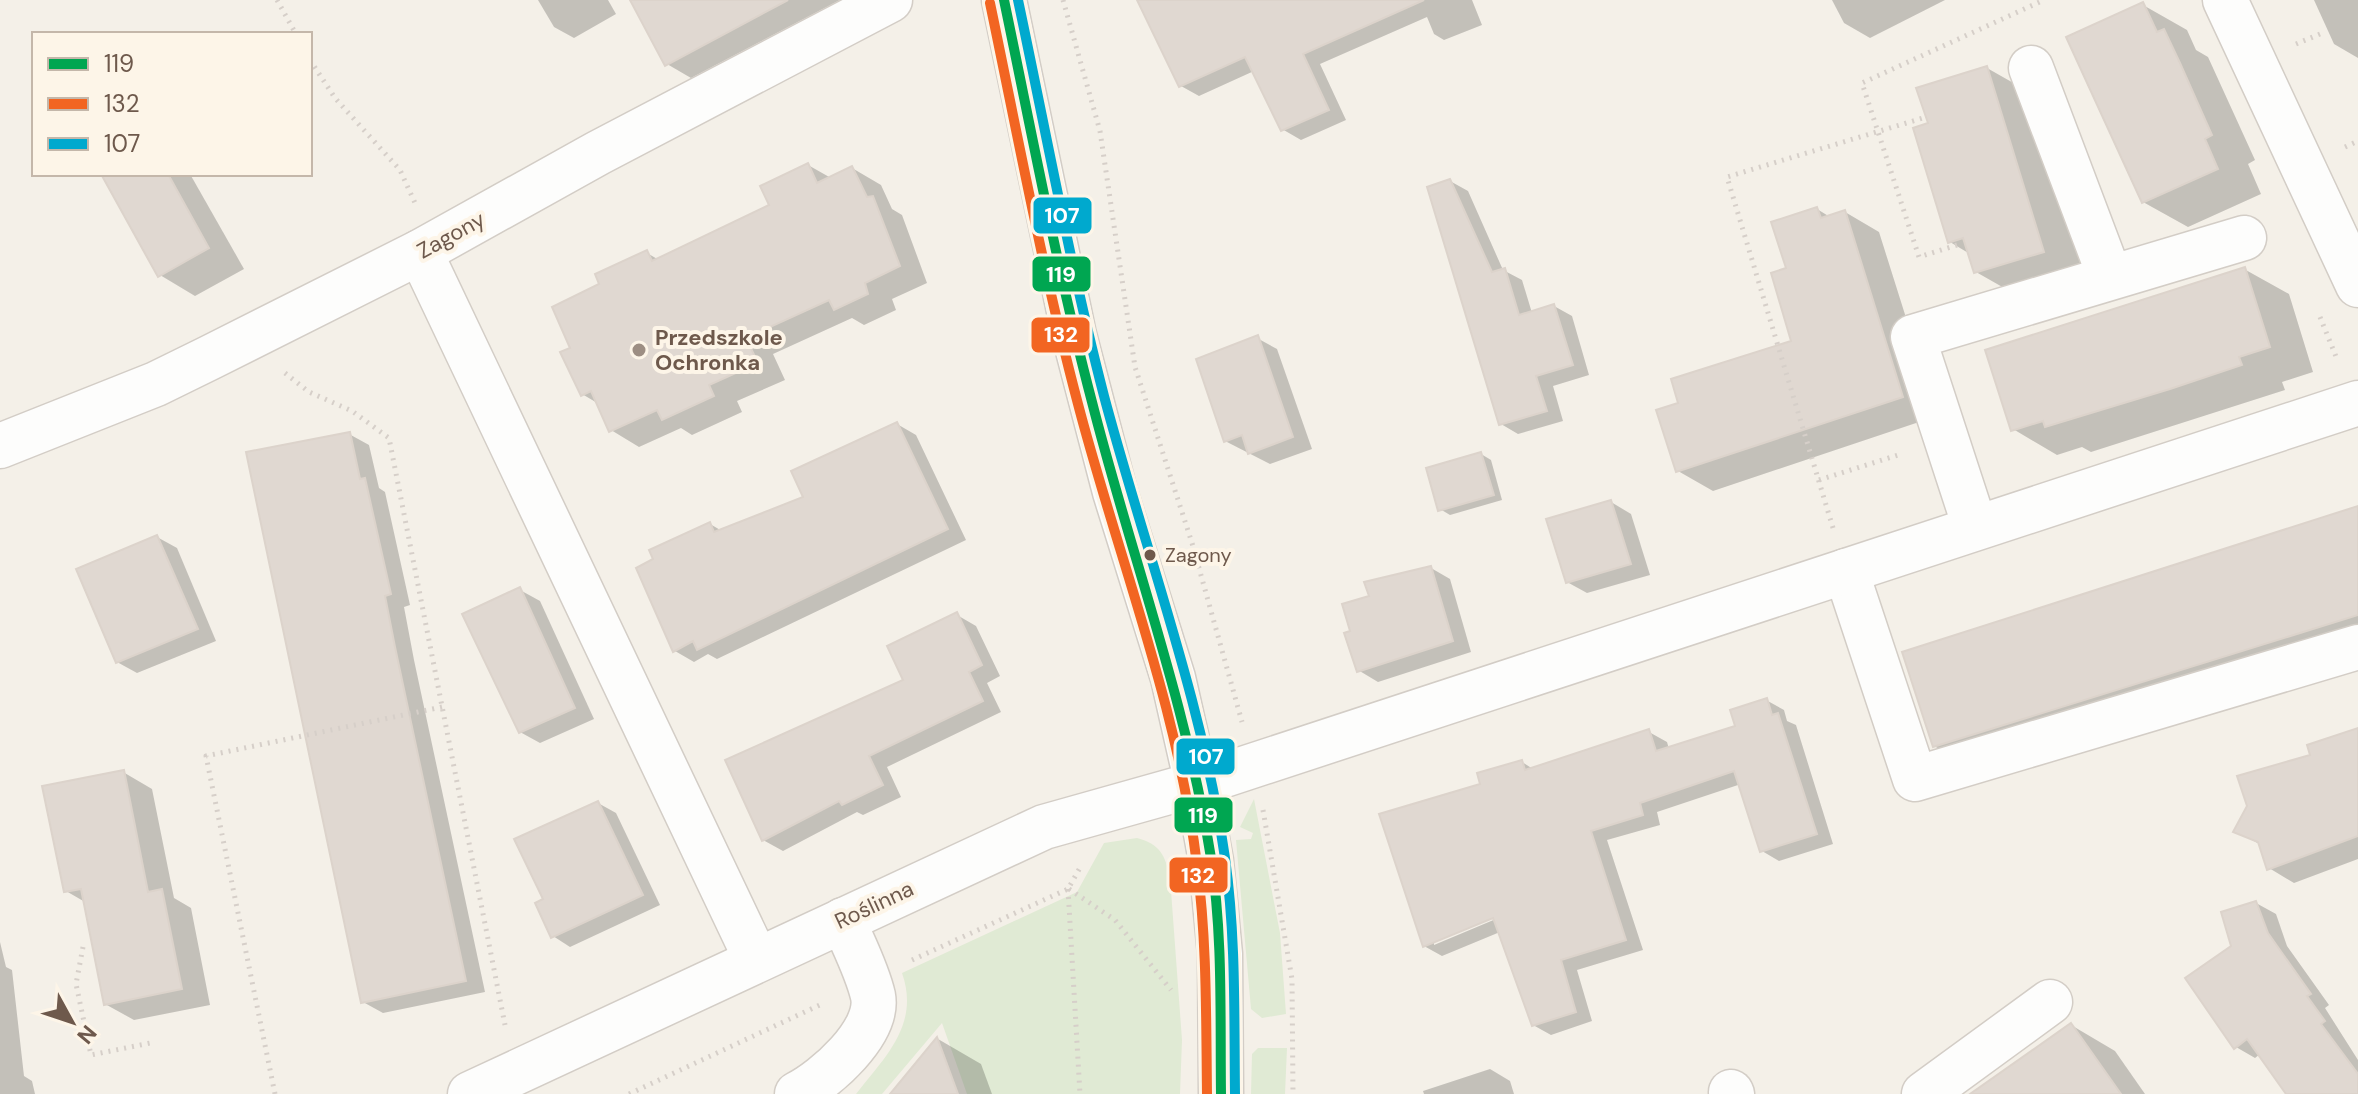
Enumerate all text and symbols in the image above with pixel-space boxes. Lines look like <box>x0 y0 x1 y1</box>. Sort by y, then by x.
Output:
legend <box>32 32 312 176</box>
text: 119 <box>104 48 134 79</box>
text: 132 <box>104 88 140 119</box>
text: 107 <box>104 128 140 159</box>
line badge: 107 <box>1032 196 1093 235</box>
text: 107 <box>1044 201 1080 230</box>
street label: Zagony <box>412 205 490 265</box>
line badge: 119 <box>1031 255 1092 293</box>
text: 119 <box>1046 260 1076 289</box>
line badge: 132 <box>1030 316 1091 354</box>
text: 132 <box>1044 320 1078 349</box>
place label: Przedszkole Ochronka <box>655 323 783 377</box>
marker: Przedszkole Ochronka <box>630 341 648 359</box>
place label: Zagony <box>1165 542 1232 568</box>
marker: Zagony <box>1142 547 1158 563</box>
line badge: 107 <box>1175 737 1236 776</box>
text: 107 <box>1188 742 1224 771</box>
line badge: 119 <box>1173 796 1234 834</box>
text: 119 <box>1188 801 1218 830</box>
line badge: 132 <box>1168 856 1229 894</box>
text: 132 <box>1181 861 1215 890</box>
street label: Roślinna <box>830 874 918 936</box>
north arrow <box>32 982 112 1062</box>
text: N <box>71 1019 103 1050</box>

